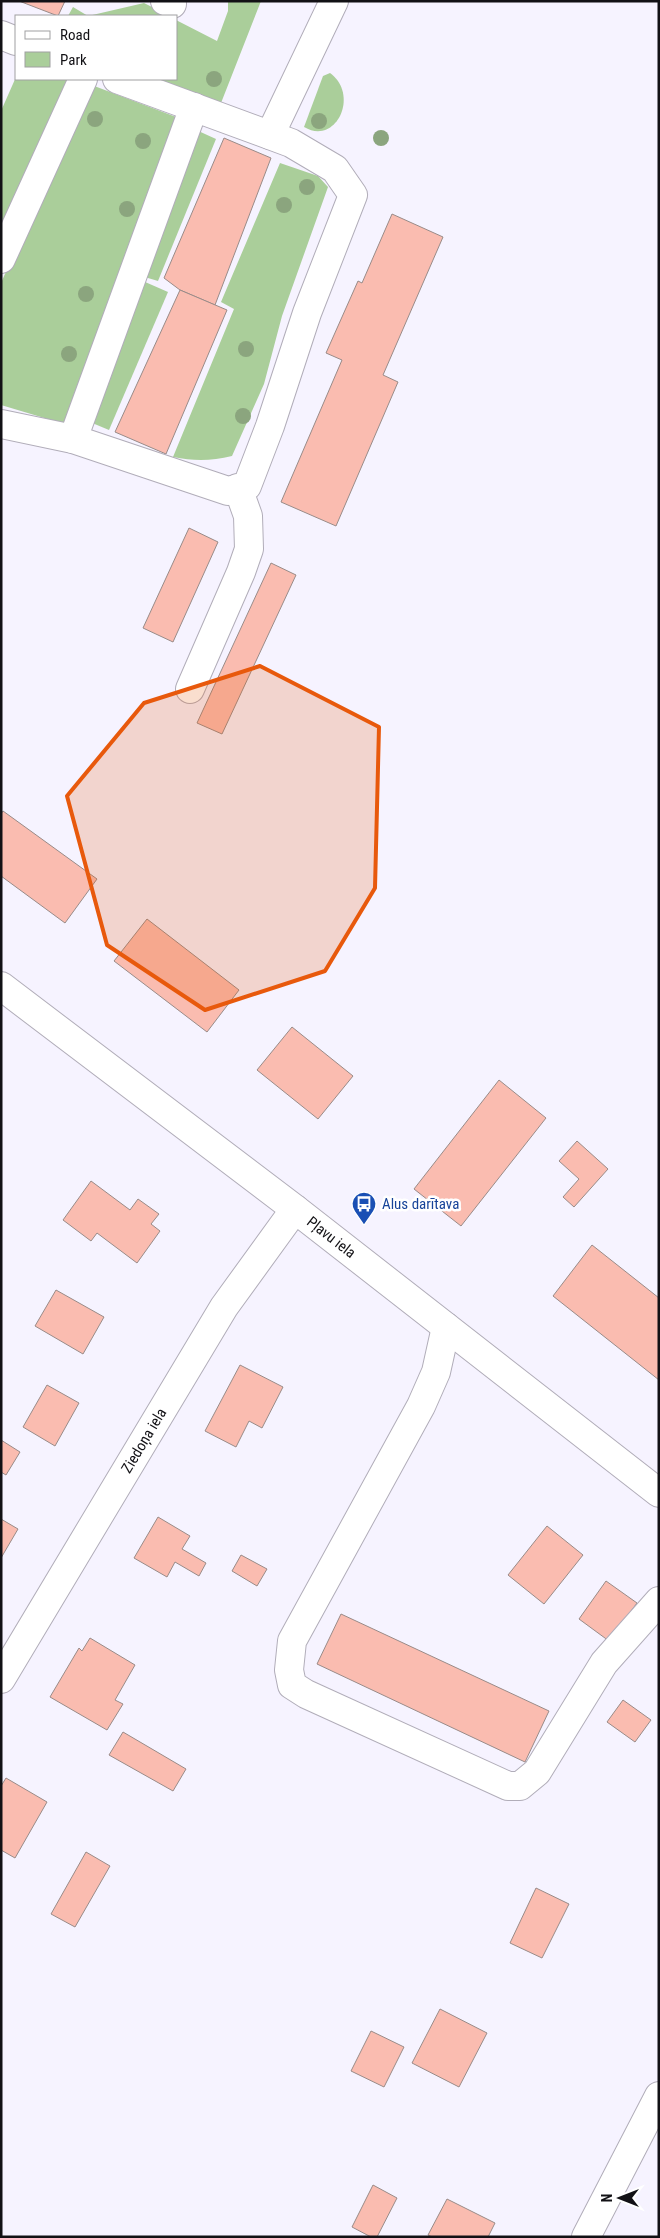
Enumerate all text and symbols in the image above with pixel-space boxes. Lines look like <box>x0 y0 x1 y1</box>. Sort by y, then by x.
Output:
legend <box>15 15 178 80</box>
text: Road <box>60 26 90 44</box>
text: Park <box>60 51 87 69</box>
bus stop icon: Alus darītava <box>351 1191 377 1225</box>
place label: Alus darītava <box>382 1195 459 1213</box>
street label: Pļavu iela <box>303 1213 359 1262</box>
street label: Ziedoņa iela <box>118 1405 170 1476</box>
north arrow <box>595 2173 645 2223</box>
text: N <box>599 2194 615 2202</box>

